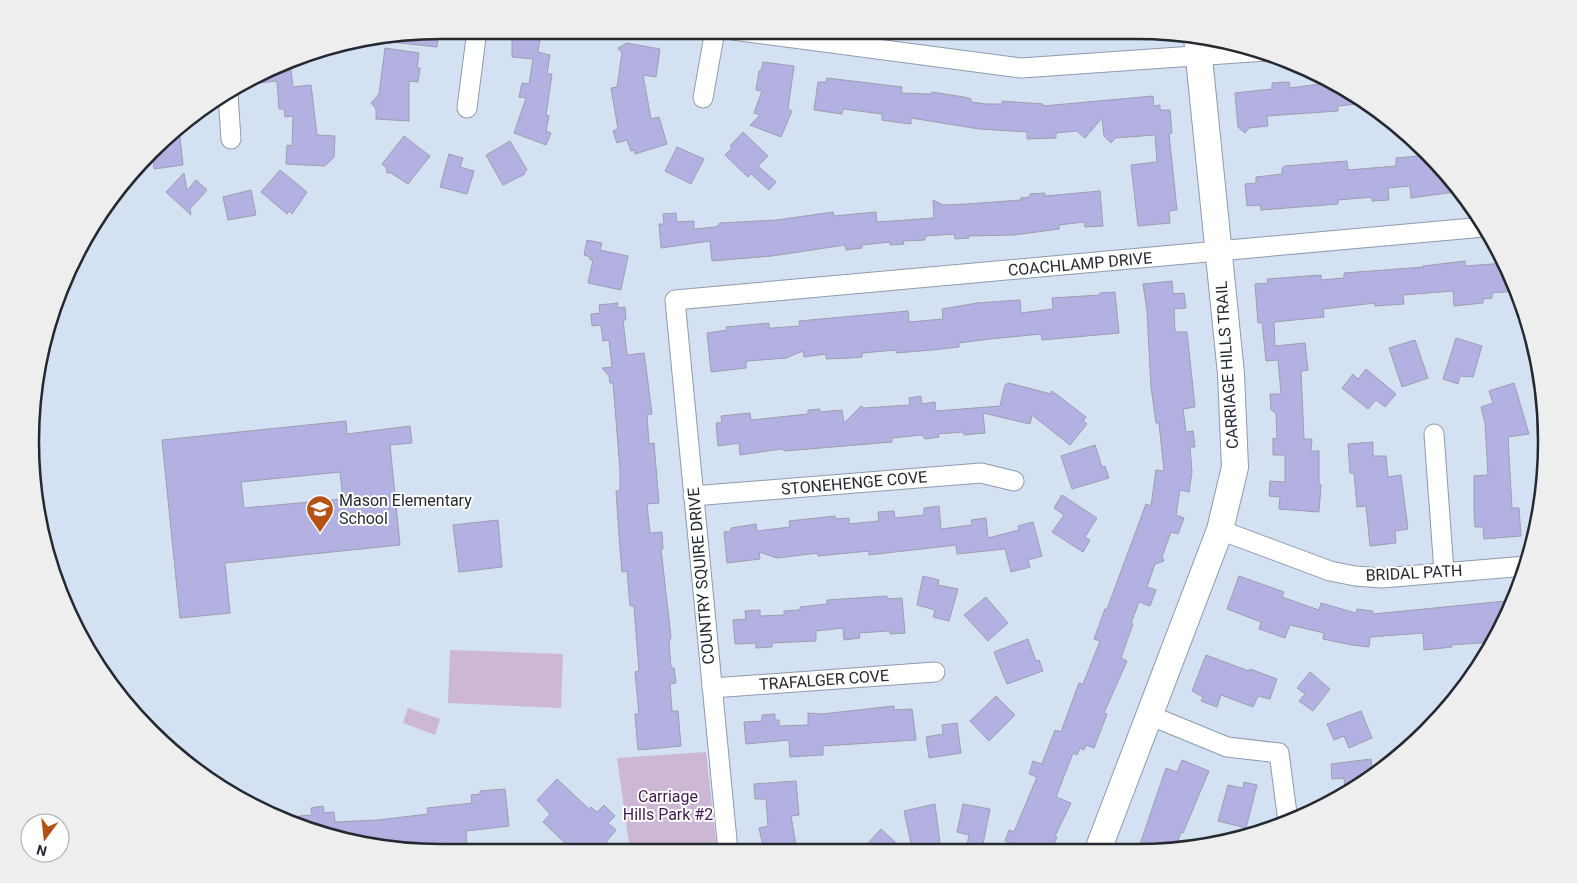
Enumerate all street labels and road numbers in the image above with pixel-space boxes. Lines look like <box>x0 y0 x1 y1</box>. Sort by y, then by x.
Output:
street label: COACHLAMP DRIVE <box>1007 248 1153 280</box>
street label: CARRIAGE HILLS TRAIL <box>1212 280 1242 450</box>
street label: STONEHENGE COVE <box>780 467 928 499</box>
street label: COUNTRY SQUIRE DRIVE <box>684 487 718 665</box>
street label: BRIDAL PATH <box>1365 561 1463 585</box>
street label: TRAFALGER COVE <box>758 666 890 694</box>

